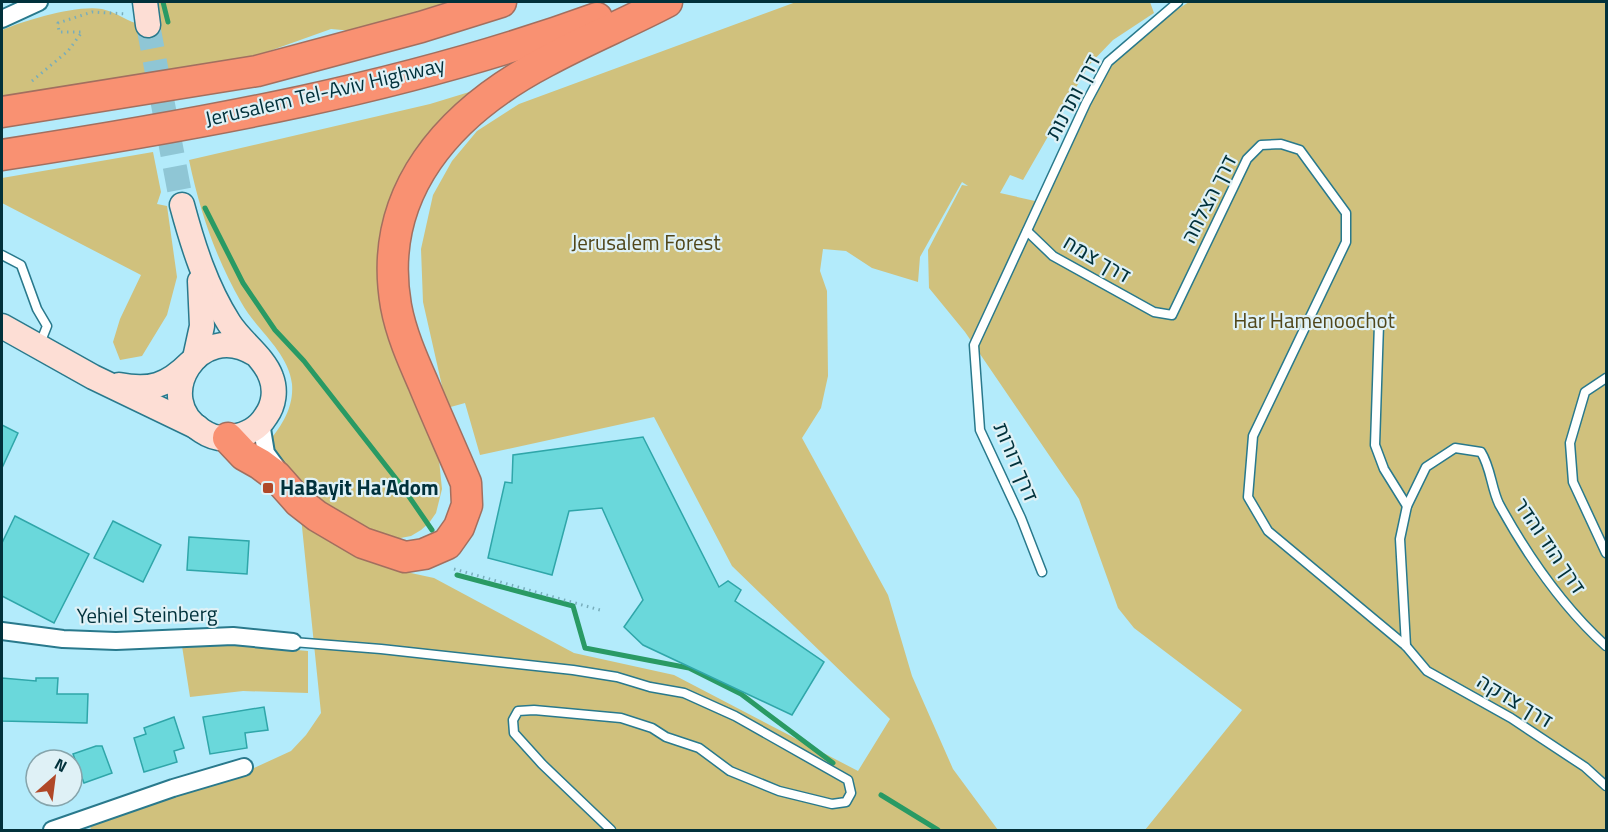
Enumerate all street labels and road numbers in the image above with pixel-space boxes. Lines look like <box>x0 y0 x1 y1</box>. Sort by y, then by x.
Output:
street label: Jerusalem Tel-Aviv Highway <box>202 48 448 134</box>
street label: דרך ותרנות <box>1036 48 1108 145</box>
street label: דרך הצלחה <box>1172 148 1244 249</box>
street label: דרך צמח <box>1058 226 1138 290</box>
street label: דרך דורות <box>986 417 1048 506</box>
street label: דרך הוד והדר <box>1507 491 1595 600</box>
street label: Yehiel Steinberg <box>76 597 218 631</box>
street label: דרך צדקה <box>1471 665 1560 736</box>

